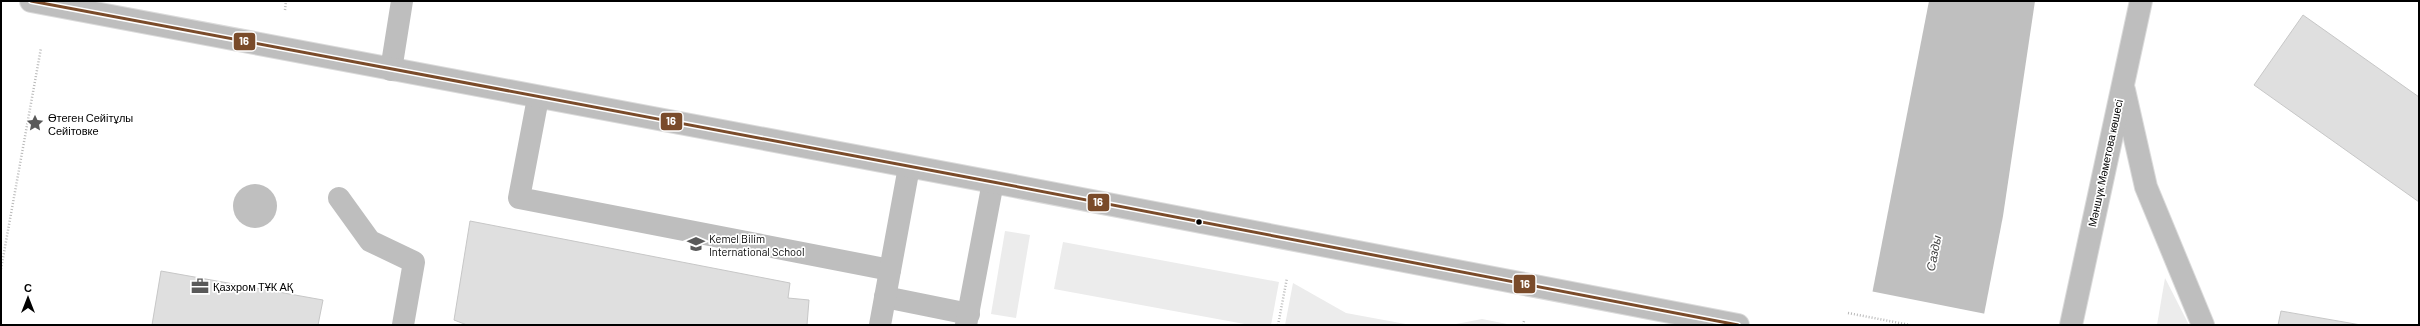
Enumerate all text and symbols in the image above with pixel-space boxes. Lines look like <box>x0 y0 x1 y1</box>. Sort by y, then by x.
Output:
line badge: 16 <box>233 32 256 51</box>
text: 16 <box>239 34 249 47</box>
street label: Мәншүк Мәметова көшесі <box>2085 98 2125 228</box>
place label: Өтеген Сейітұлы Сейітовке <box>48 111 133 137</box>
line badge: 16 <box>660 112 683 131</box>
place icon: Өтеген Сейітұлы Сейітовке <box>25 113 45 133</box>
text: 16 <box>666 114 676 127</box>
line badge: 16 <box>1087 193 1110 212</box>
text: 16 <box>1093 195 1103 208</box>
unlabelled marker <box>1194 217 1204 227</box>
place label: Kemel Bilim International School <box>709 232 805 258</box>
school or university icon: Kemel Bilim International School <box>686 234 706 254</box>
water label: Сазды <box>1923 234 1943 272</box>
line badge: 16 <box>1513 274 1536 294</box>
office icon: Қазхром ТҰК АҚ <box>190 276 210 296</box>
text: 16 <box>1520 277 1530 290</box>
north arrow <box>8 278 48 318</box>
place label: Қазхром ТҰК АҚ <box>213 280 294 293</box>
text: С <box>24 281 32 294</box>

